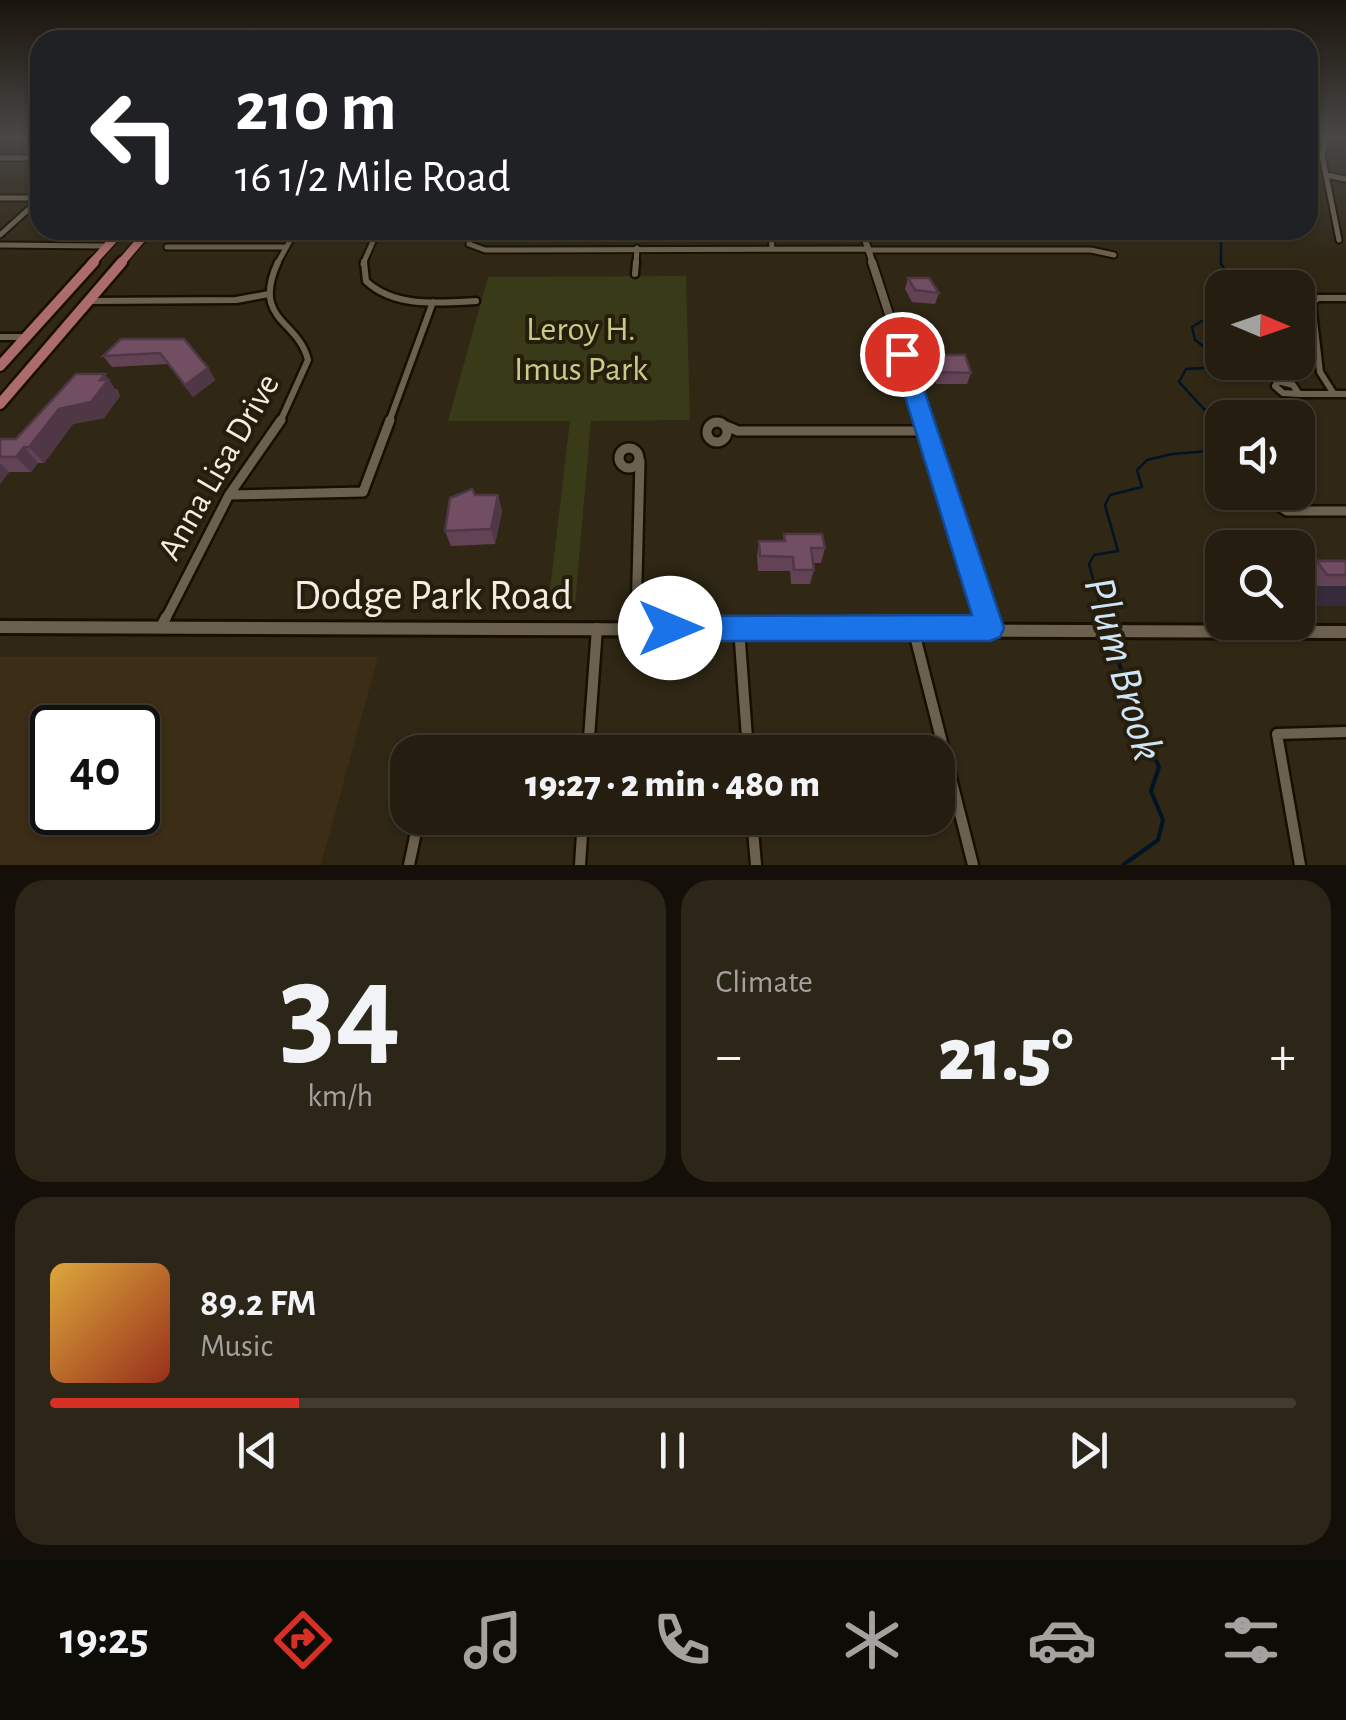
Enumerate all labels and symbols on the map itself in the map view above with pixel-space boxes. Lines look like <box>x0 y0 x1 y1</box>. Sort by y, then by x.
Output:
north arrow <box>1205 270 1315 380</box>
park label: Leroy H. Imus Park <box>514 312 648 387</box>
pin <box>860 312 945 397</box>
street label: Anna Lisa Drive <box>152 368 286 566</box>
water label: Plum Brook <box>1075 572 1171 766</box>
street label: Dodge Park Road <box>293 575 573 617</box>
position arrow <box>618 576 722 680</box>
speed limit sign: 40 <box>30 705 160 835</box>

